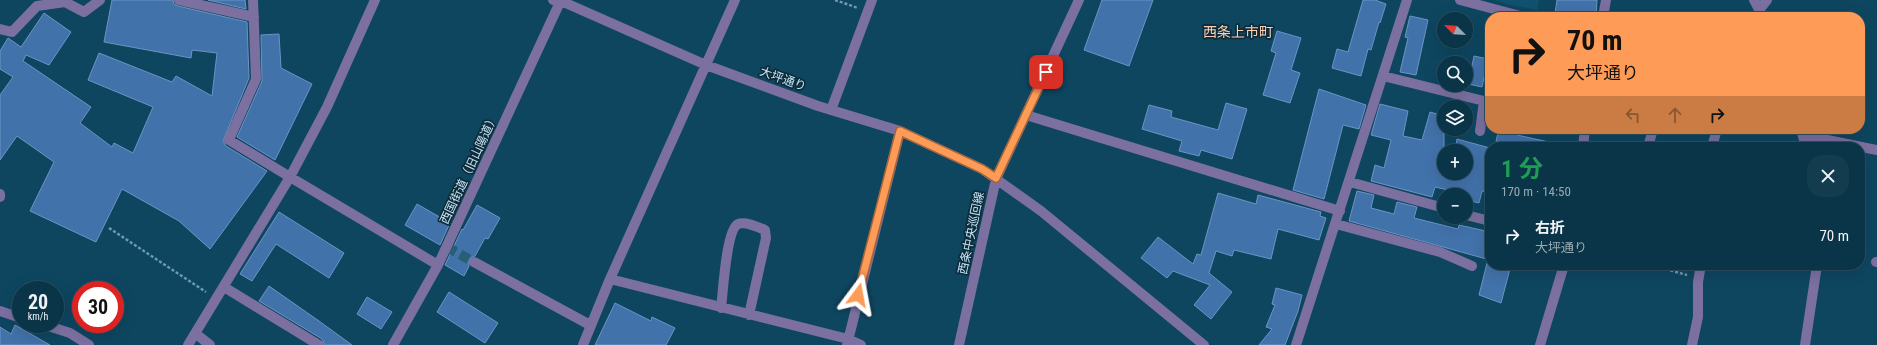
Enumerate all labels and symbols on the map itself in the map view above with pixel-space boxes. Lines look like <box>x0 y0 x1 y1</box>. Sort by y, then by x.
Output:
north arrow <box>1437 12 1473 48</box>
district label: 西条上市町 <box>1203 24 1273 40</box>
pin <box>1029 55 1063 89</box>
street label: 大坪通り <box>758 64 808 94</box>
street label: 西国街道（旧山陽道） <box>437 112 501 226</box>
street label: 西条中央巡回線 <box>955 190 987 276</box>
position arrow <box>837 274 879 316</box>
speed limit sign: 30 <box>72 281 124 333</box>

